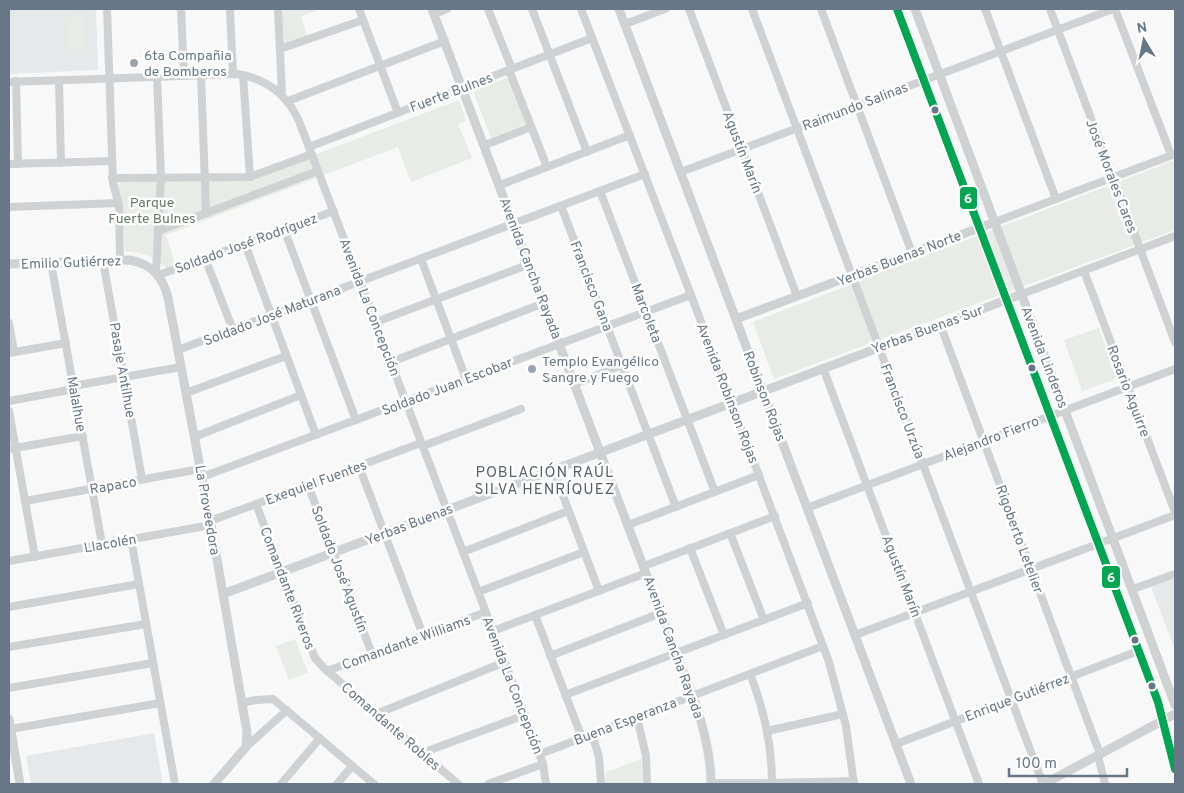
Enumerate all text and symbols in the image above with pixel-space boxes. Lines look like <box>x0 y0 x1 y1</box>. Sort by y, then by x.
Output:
north arrow <box>1119 15 1169 65</box>
text: N <box>1136 19 1148 38</box>
place label: 6ta Compañia de Bomberos <box>144 48 232 81</box>
marker: 6ta Compañia de Bomberos <box>128 57 140 69</box>
street label: Fuerte Bulnes <box>408 70 495 117</box>
street label: Raimundo Salinas <box>800 79 911 135</box>
unlabelled marker <box>930 105 940 115</box>
street label: Agustín Marín <box>718 109 765 196</box>
street label: José Morales Cares <box>1081 117 1140 236</box>
line badge: 6 <box>959 186 978 210</box>
text: 6 <box>964 191 972 208</box>
park label: Parque Fuerte Bulnes <box>108 195 196 228</box>
street label: Avenida Cancha Rayada <box>495 195 564 342</box>
street label: Soldado José Rodríguez <box>173 211 320 278</box>
street label: Yerbas Buenas Norte <box>835 228 964 291</box>
street label: Avenida La Concepción <box>334 236 403 379</box>
street label: Francisco Gana <box>566 239 616 334</box>
street label: Emilio Gutiérrez <box>20 253 122 274</box>
street label: Soldado José Maturana <box>202 282 344 350</box>
street label: Marcoleta <box>627 282 665 346</box>
street label: Yerbas Buenas Sur <box>869 302 986 359</box>
street label: Avenida Linderos <box>1016 304 1071 411</box>
street label: Avenida Robinson Rojas <box>693 320 763 466</box>
street label: Pasaje Antilhue <box>105 321 138 419</box>
street label: Rosario Aguirre <box>1102 343 1153 440</box>
street label: Robinson Rojas <box>740 348 790 444</box>
street label: Soldado Juan Escobar <box>380 354 516 420</box>
place label: Templo Evangélico Sangre y Fuego <box>542 354 659 387</box>
street label: Francisco Urzúa <box>876 362 927 461</box>
marker: Templo Evangélico Sangre y Fuego <box>526 363 538 375</box>
unlabelled marker <box>1027 363 1037 373</box>
street label: Malalhue <box>62 375 89 433</box>
street label: Alejandro Fierro <box>941 413 1042 465</box>
street label: Exequiel Fuentes <box>264 457 369 510</box>
district label: POBLACIÓN RAÚL SILVA HENRÍQUEZ <box>475 462 615 500</box>
street label: La Proveedora <box>190 464 223 557</box>
street label: Rapaco <box>88 474 138 499</box>
street label: Rigoberto Letelier <box>991 483 1046 597</box>
street label: Yerbas Buenas <box>363 501 456 550</box>
street label: Soldado José Agustín <box>307 504 371 635</box>
street label: Comandante Riveros <box>255 525 318 652</box>
street label: Llacolén <box>83 531 138 557</box>
street label: Agustín Marín <box>877 533 924 620</box>
line badge: 6 <box>1101 565 1121 589</box>
text: 6 <box>1107 570 1115 587</box>
street label: Avenida Cancha Rayada <box>639 574 706 721</box>
street label: Comandante Williams <box>340 612 473 675</box>
street label: Avenida La Concepción <box>477 614 546 757</box>
unlabelled marker <box>1130 635 1140 645</box>
street label: Enrique Gutiérrez <box>963 671 1072 726</box>
street label: Comandante Robles <box>337 679 443 775</box>
unlabelled marker <box>1147 681 1157 691</box>
street label: Buena Esperanza <box>572 695 679 750</box>
scale bar <box>1009 746 1126 778</box>
text: 100 m <box>1016 755 1057 774</box>

